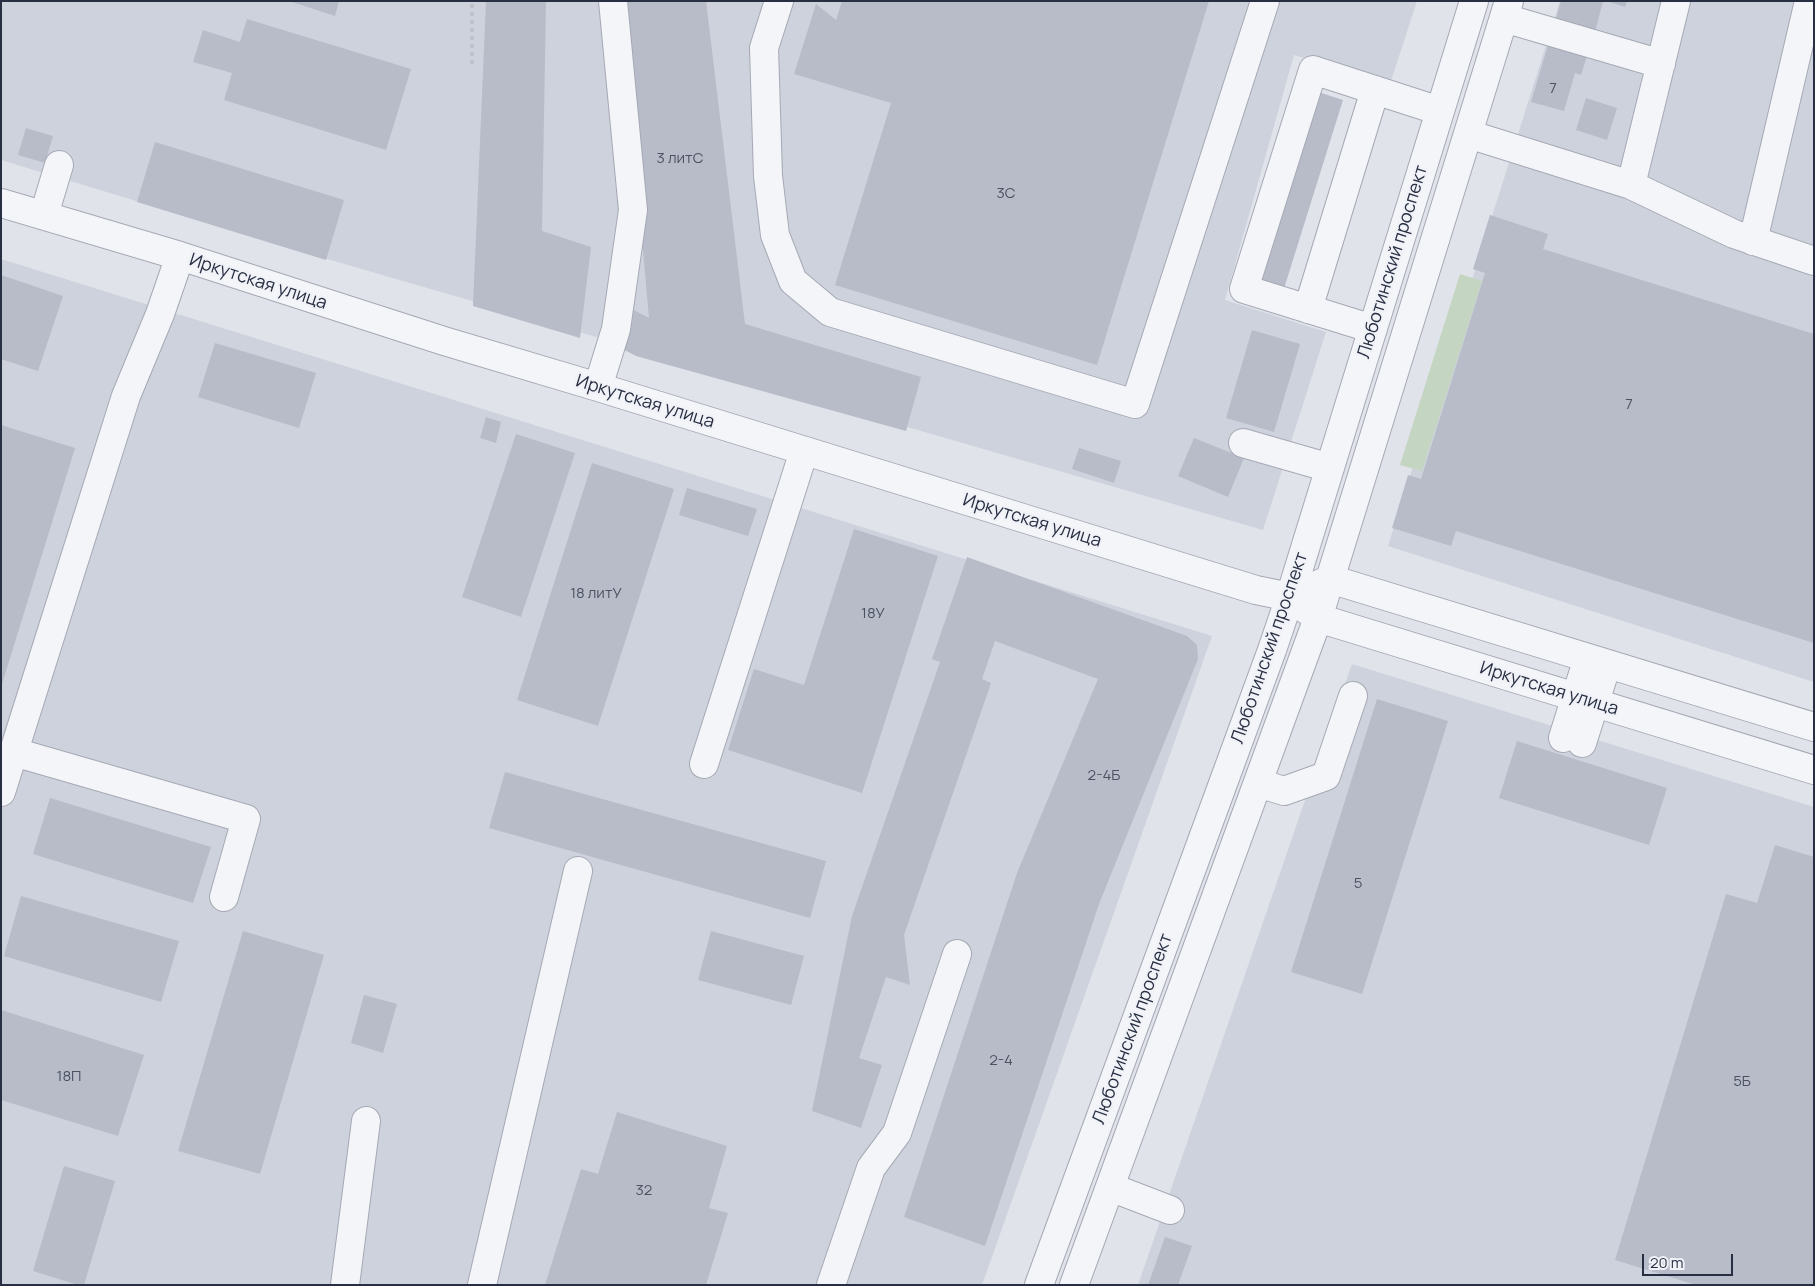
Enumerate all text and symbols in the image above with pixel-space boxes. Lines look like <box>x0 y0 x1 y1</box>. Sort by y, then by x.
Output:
house number: 7 <box>1549 80 1557 98</box>
house number: 3 литС <box>657 150 703 168</box>
street label: Люботинский проспект <box>1353 163 1433 361</box>
house number: 3С <box>996 185 1016 203</box>
street label: Иркутская улица <box>186 250 330 314</box>
street label: Иркутская улица <box>573 371 717 433</box>
house number: 7 <box>1625 396 1633 414</box>
street label: Иркутская улица <box>960 490 1104 552</box>
street label: Люботинский проспект <box>1227 549 1313 747</box>
house number: 18 литУ <box>570 585 622 603</box>
house number: 18У <box>861 605 885 623</box>
street label: Иркутская улица <box>1477 658 1621 720</box>
house number: 2-4Б <box>1088 767 1120 785</box>
house number: 5 <box>1354 875 1362 893</box>
street label: Люботинский проспект <box>1088 931 1178 1127</box>
house number: 2-4 <box>989 1052 1013 1070</box>
house number: 18П <box>57 1068 81 1086</box>
house number: 5Б <box>1733 1073 1751 1091</box>
house number: 32 <box>636 1182 652 1200</box>
scale bar <box>1645 1244 1736 1276</box>
text: 20 m <box>1650 1252 1683 1273</box>

